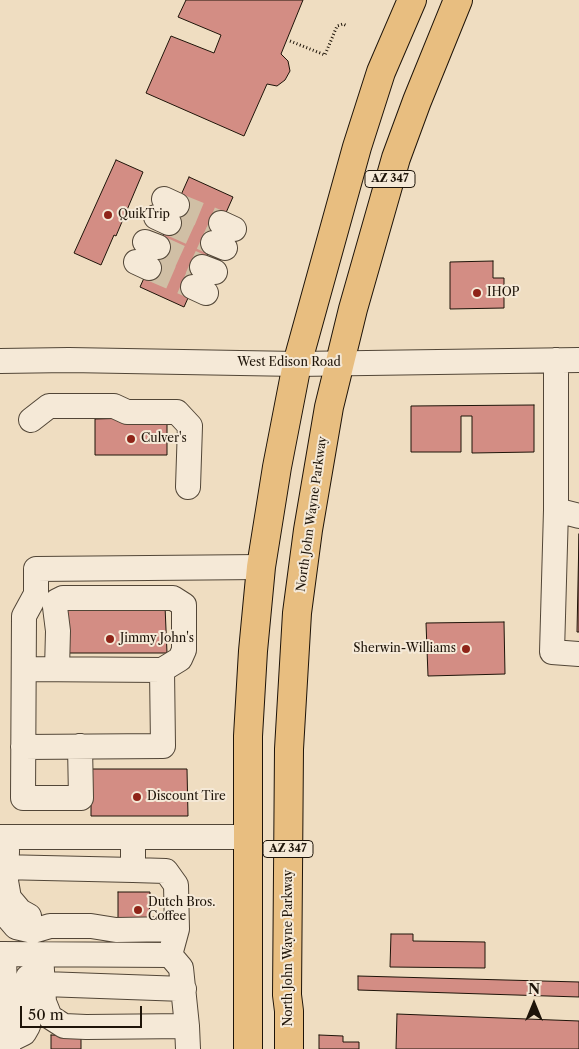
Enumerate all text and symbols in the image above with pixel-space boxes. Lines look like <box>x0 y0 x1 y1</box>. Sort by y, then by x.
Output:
road number: AZ 347 <box>365 170 415 188</box>
place label: QuikTrip <box>118 208 170 222</box>
marker: QuikTrip <box>102 209 114 221</box>
place label: IHOP <box>487 286 519 300</box>
marker: IHOP <box>471 287 483 299</box>
street label: West Edison Road <box>237 356 341 370</box>
place label: Culver's <box>141 432 187 446</box>
marker: Culver's <box>125 433 137 445</box>
street label: North John Wayne Parkway <box>294 435 330 593</box>
place label: Jimmy John's <box>120 632 194 646</box>
marker: Jimmy John's <box>104 633 116 645</box>
place label: Sherwin-Williams <box>353 642 456 656</box>
marker: Sherwin-Williams <box>460 643 472 655</box>
place label: Discount Tire <box>147 790 226 804</box>
marker: Discount Tire <box>131 791 143 803</box>
road number: AZ 347 <box>263 841 313 858</box>
street label: North John Wayne Parkway <box>282 870 296 1026</box>
place label: Dutch Bros. Coffee <box>148 896 215 924</box>
marker: Dutch Bros. Coffee <box>132 904 144 916</box>
north arrow <box>509 979 559 1029</box>
text: N <box>528 980 540 998</box>
scale bar <box>22 996 145 1028</box>
text: 50 m <box>28 1005 64 1024</box>

